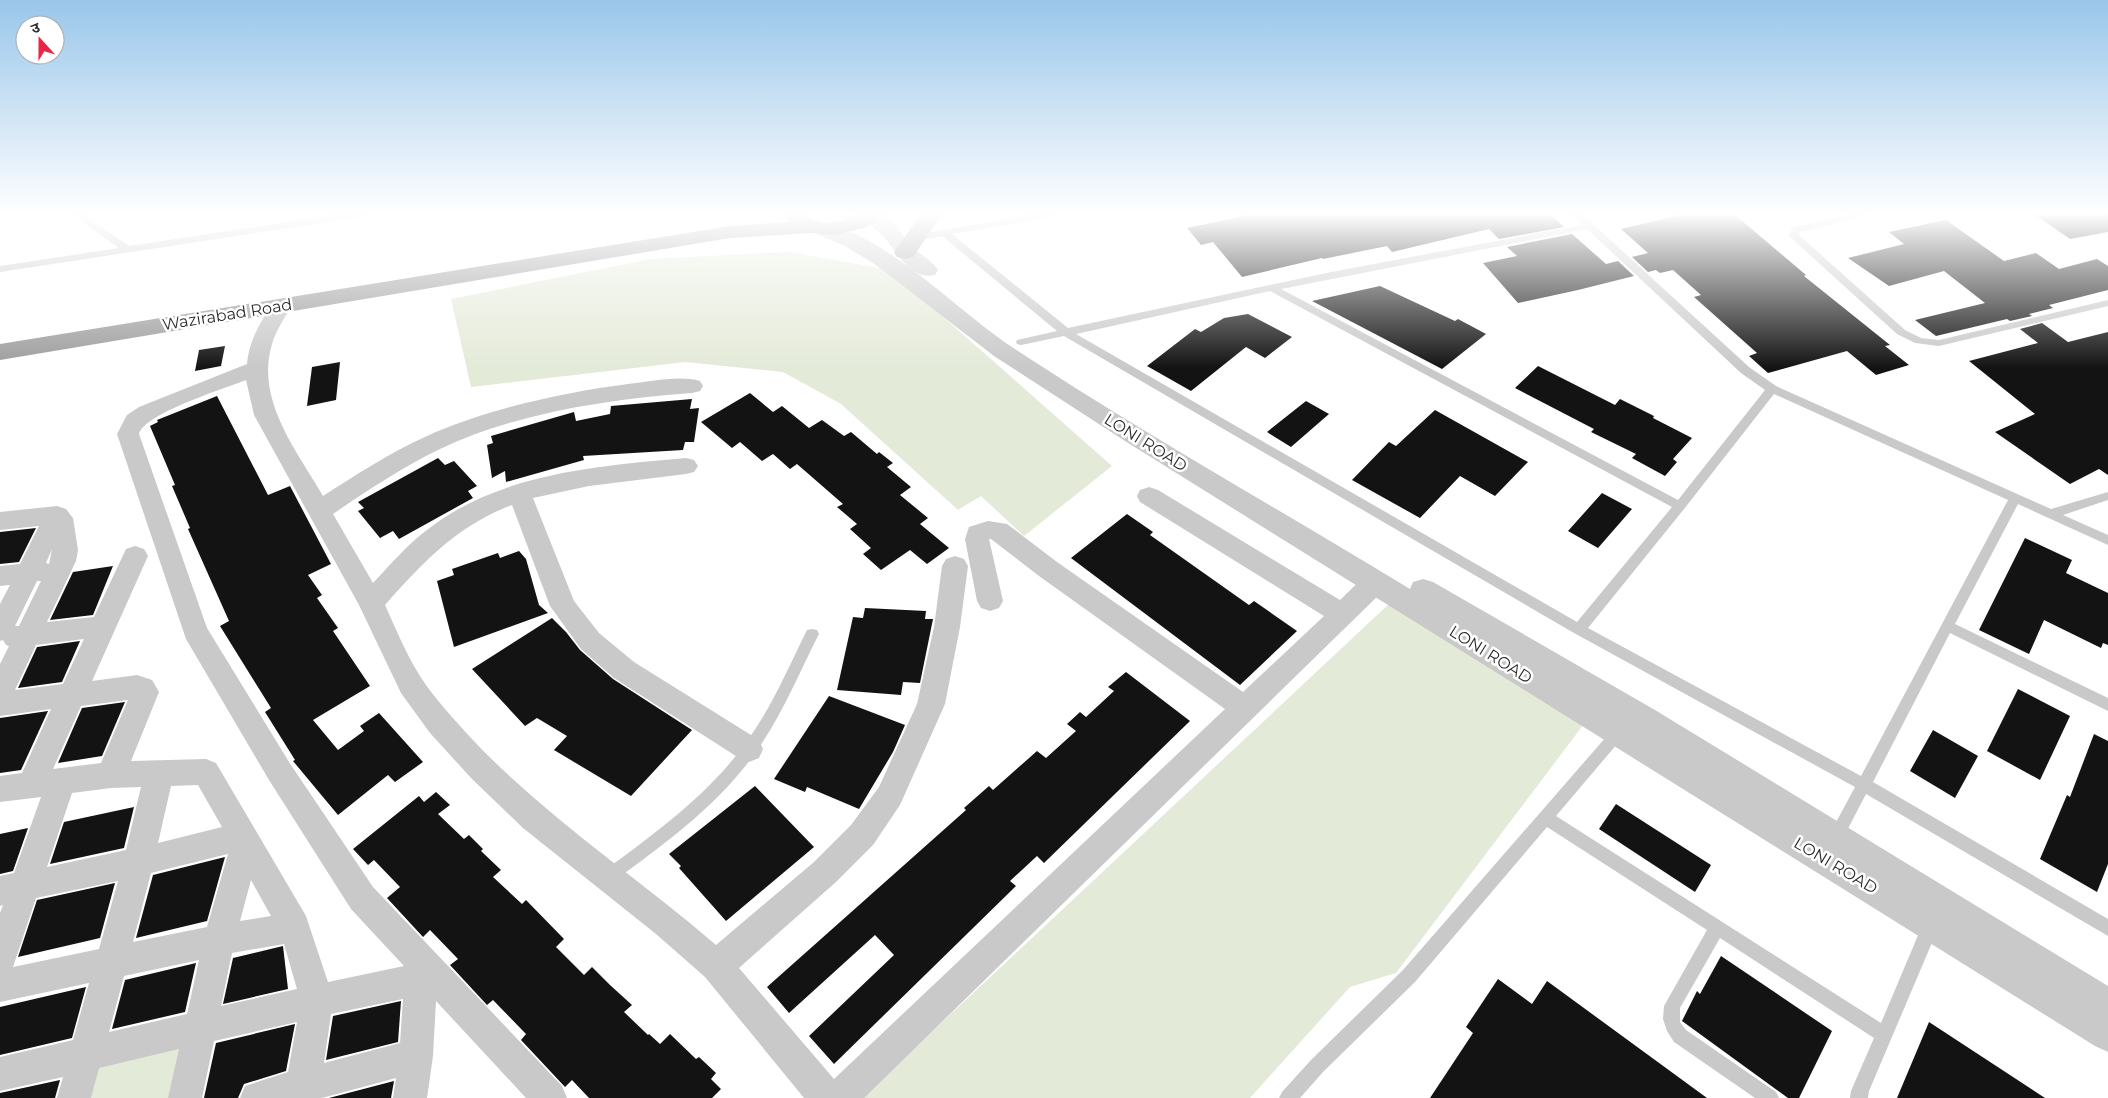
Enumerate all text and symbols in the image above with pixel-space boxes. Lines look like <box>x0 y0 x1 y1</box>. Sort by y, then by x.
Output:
north arrow <box>15 15 65 65</box>
text: उ <box>28 18 43 38</box>
street label: Wazirabad Road <box>161 295 293 334</box>
street label: LONI ROAD <box>1101 409 1191 475</box>
street label: LONI ROAD <box>1446 621 1536 687</box>
street label: LONI ROAD <box>1790 833 1881 898</box>

